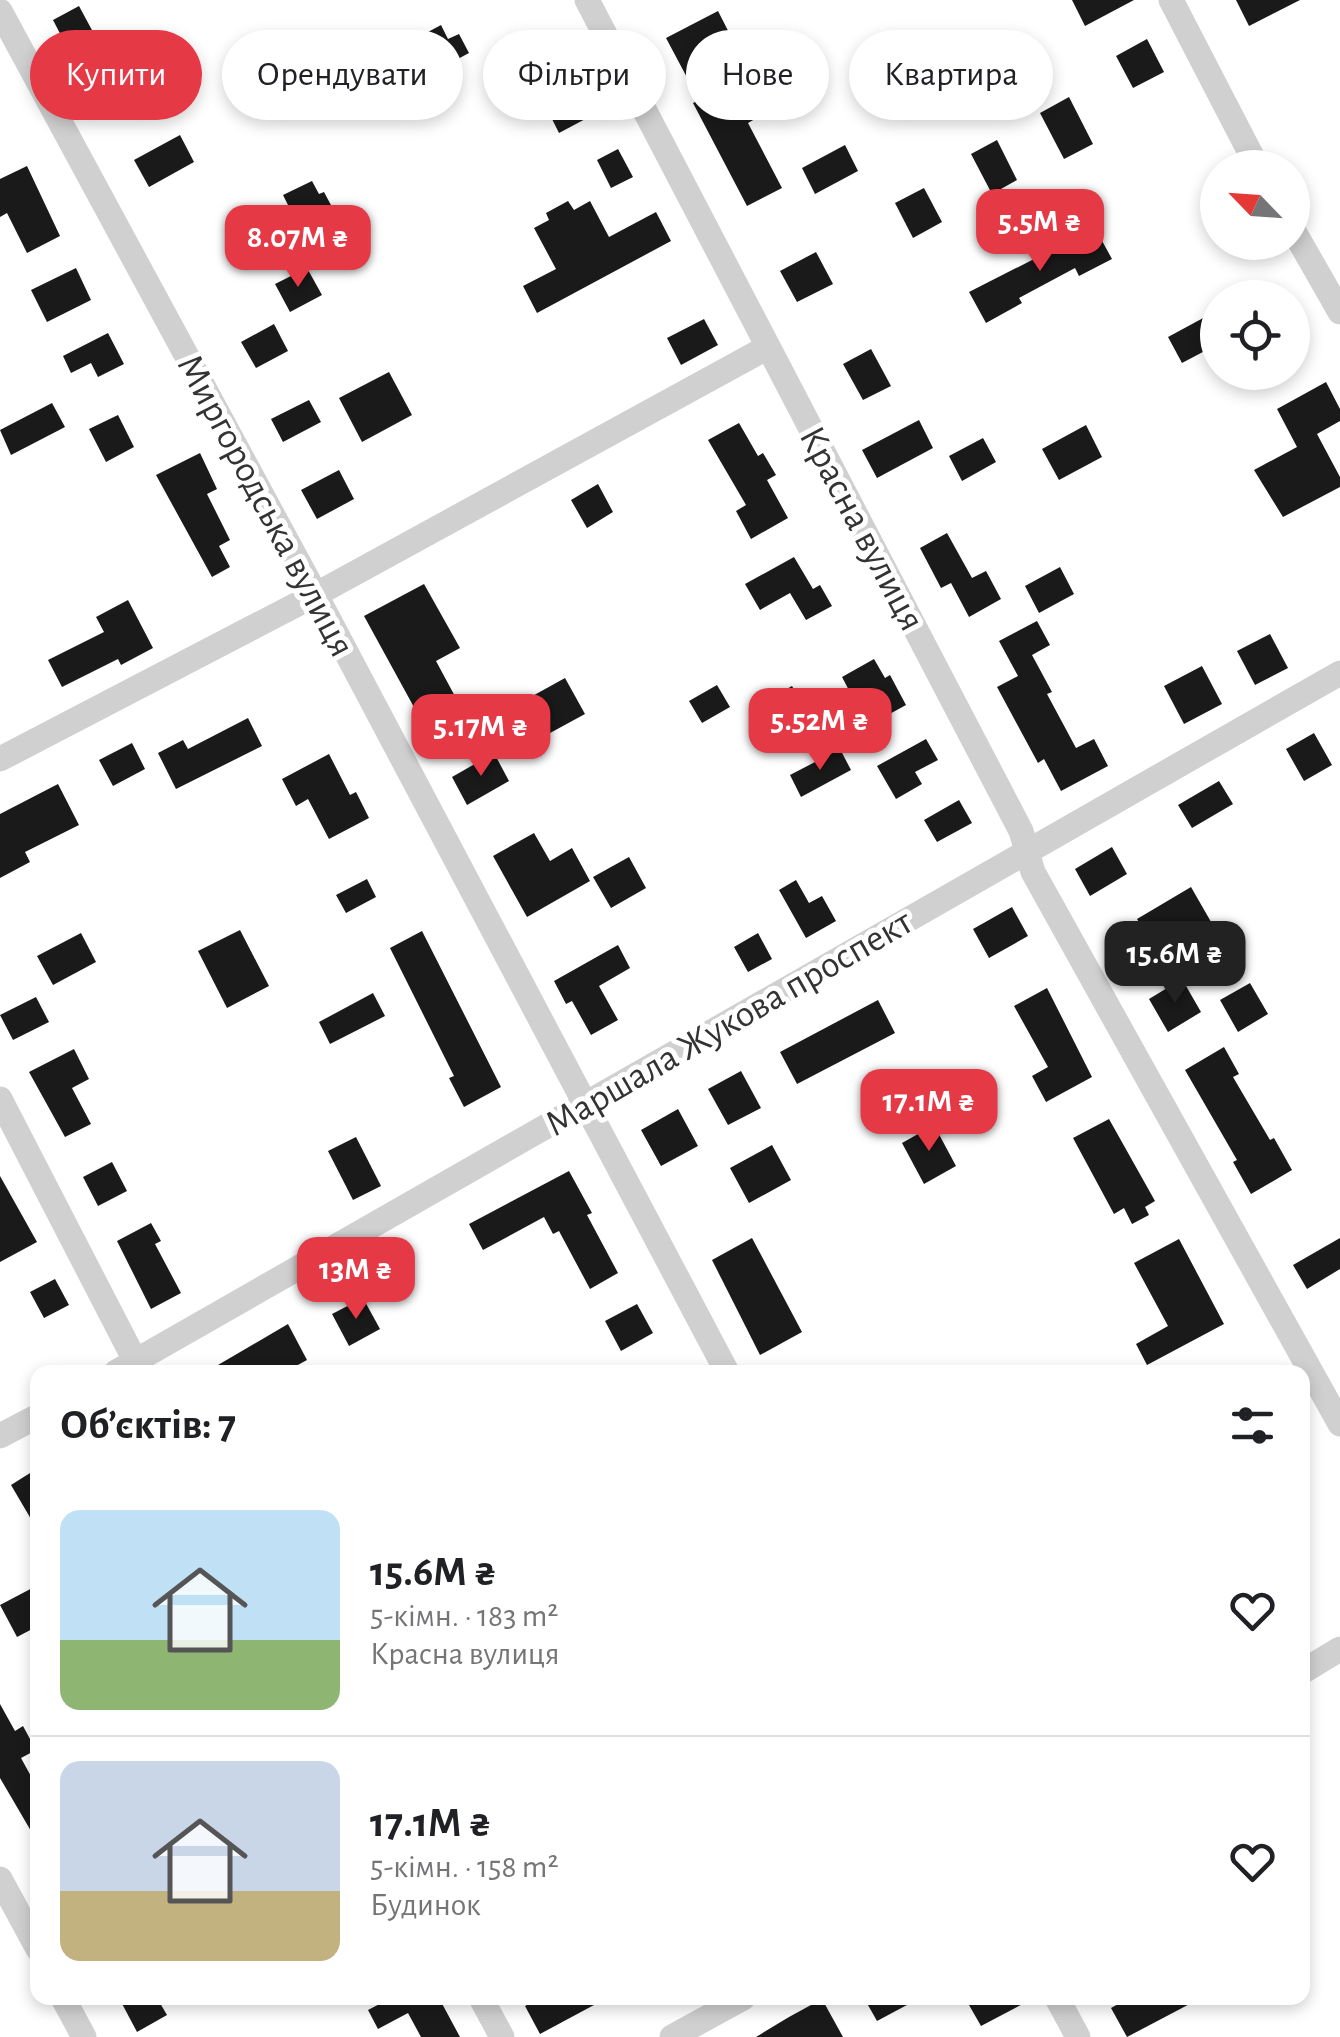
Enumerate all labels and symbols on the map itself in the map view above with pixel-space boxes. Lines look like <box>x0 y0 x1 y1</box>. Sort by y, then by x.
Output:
north arrow <box>1200 150 1310 260</box>
pin: 5.5M ₴ <box>959 189 1121 274</box>
pin: 8.07M ₴ <box>206 205 390 290</box>
street label: Миргородська вулиця <box>170 349 361 663</box>
street label: Красна вулиця <box>792 421 931 637</box>
pin: 5.52M ₴ <box>728 688 912 773</box>
pin: 5.17M ₴ <box>389 694 573 779</box>
street label: Маршала Жукова проспект <box>539 903 919 1144</box>
pin: 15.6M ₴ <box>1083 921 1267 1006</box>
pin: 17.1M ₴ <box>837 1069 1021 1154</box>
pin: 13M ₴ <box>286 1237 426 1322</box>

